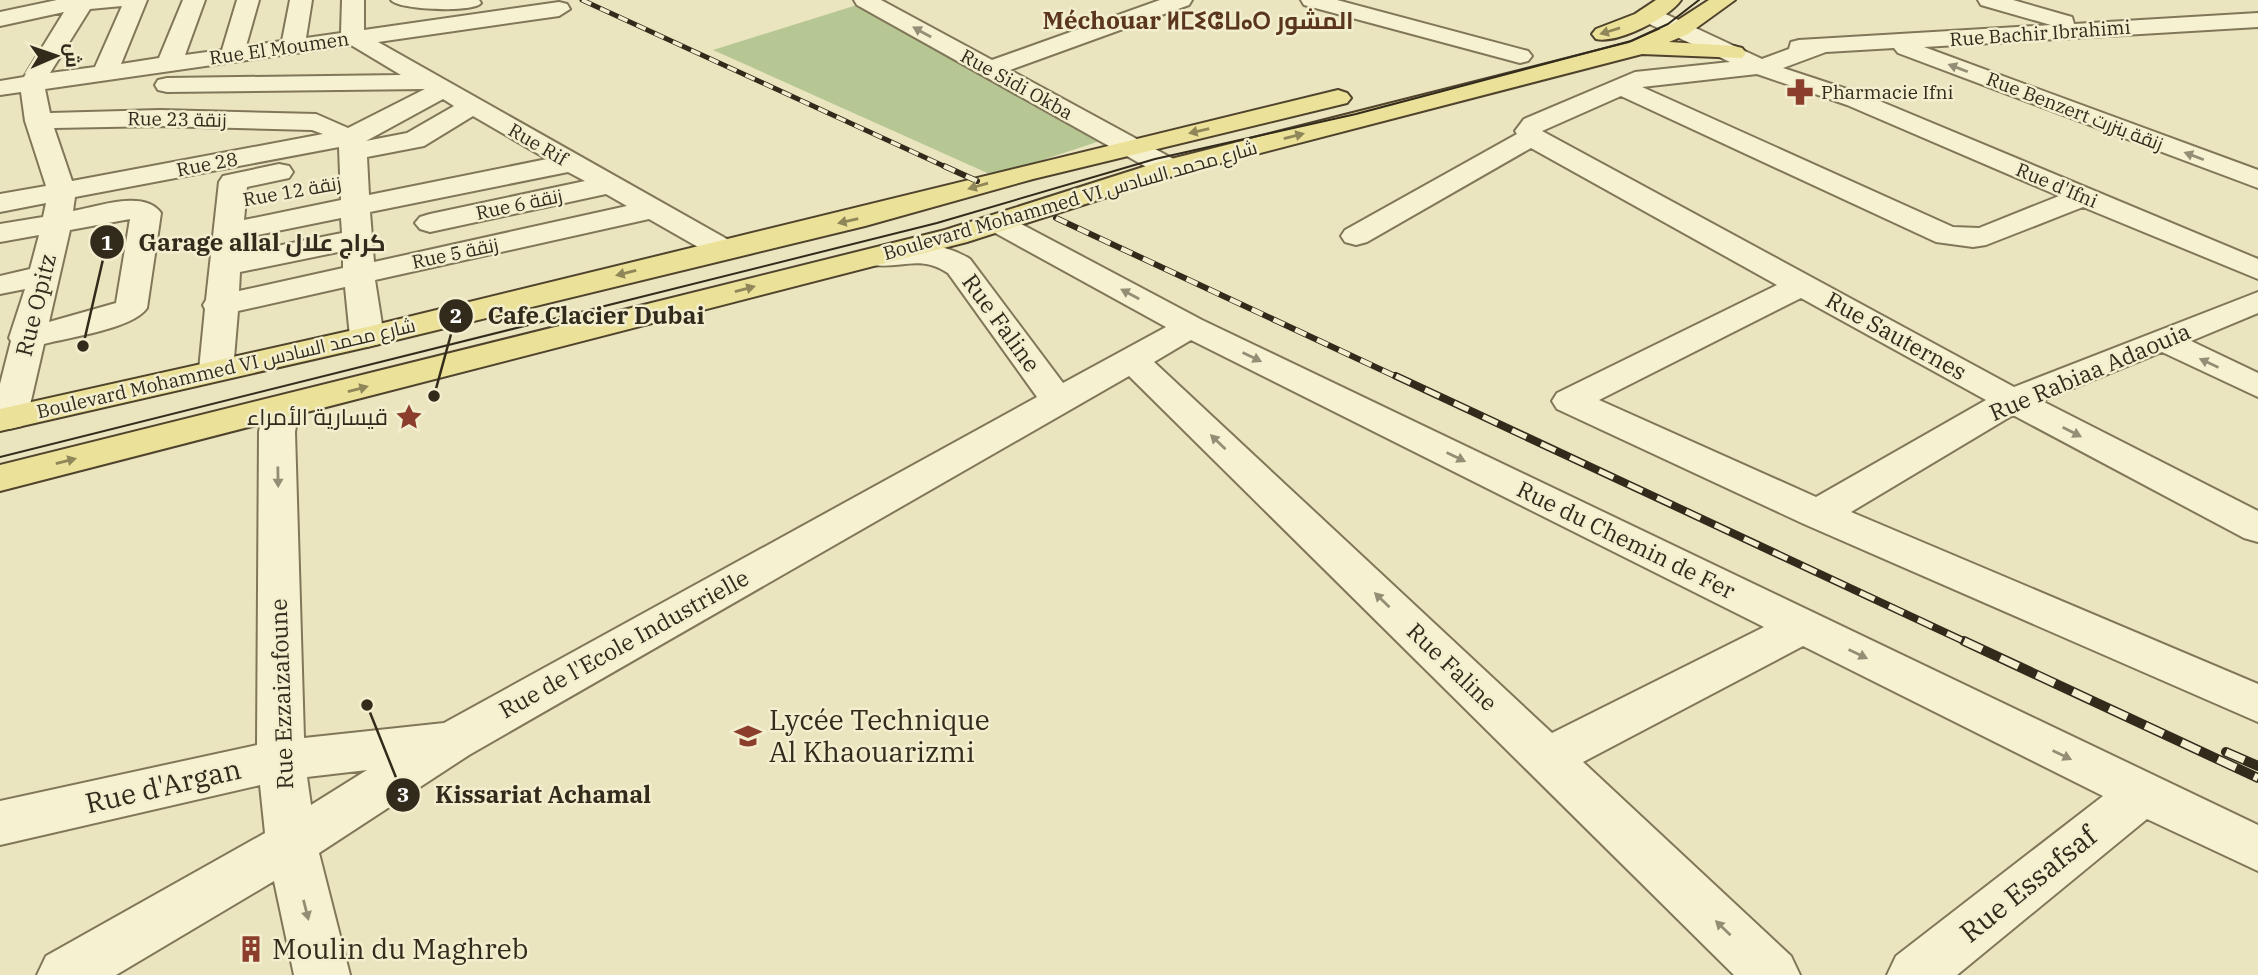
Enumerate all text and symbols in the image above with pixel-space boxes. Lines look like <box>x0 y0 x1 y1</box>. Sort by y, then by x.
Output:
district label: Méchouar ⵍⵎⵉⵛⵡⴰⵔ المشور <box>1042 4 1354 36</box>
street label: Rue Bachir Ibrahimi <box>1949 15 2131 51</box>
north arrow <box>21 21 91 91</box>
street label: Rue El Moumen <box>208 26 350 70</box>
one-way arrow <box>913 26 932 38</box>
one-way arrow <box>1599 27 1620 37</box>
text: ش <box>61 43 85 68</box>
street label: Rue Sidi Okba <box>957 43 1077 125</box>
one-way arrow <box>1948 62 1969 73</box>
street label: Rue Benzert زنقة بنزرت <box>1983 66 2167 156</box>
pharmacy icon: Pharmacie Ifni <box>1785 77 1815 107</box>
place label: Pharmacie Ifni <box>1821 80 1954 104</box>
street label: Rue 23 زنقة <box>127 106 227 132</box>
street label: Rue Rif <box>504 118 573 171</box>
one-way arrow <box>1188 126 1210 137</box>
one-way arrow <box>1283 130 1305 141</box>
street label: Boulevard Mohammed VI شارع محمد السادس <box>880 135 1260 267</box>
street label: Rue 28 <box>174 146 240 182</box>
one-way arrow <box>2184 150 2205 161</box>
street label: Rue d'Ifni <box>2013 157 2101 213</box>
street label: Rue 12 زنقة <box>241 171 343 211</box>
one-way arrow <box>967 182 988 192</box>
street label: Rue 6 زنقة <box>473 183 565 225</box>
one-way arrow <box>836 216 858 227</box>
callout: Garage allal كراج علال <box>90 220 400 265</box>
text: Garage allal كراج علال <box>138 226 386 259</box>
text: 1 <box>101 228 113 256</box>
street label: Rue 5 زنقة <box>409 232 501 274</box>
street label: Rue Opitz <box>8 250 62 359</box>
street label: Rue Faline <box>956 267 1048 378</box>
one-way arrow <box>615 268 637 279</box>
one-way arrow <box>734 283 756 294</box>
street label: Rue Sauternes <box>1821 284 1972 386</box>
one-way arrow <box>1121 288 1140 300</box>
callout: Cafe Clacier Dubai <box>439 293 719 338</box>
text: Cafe Clacier Dubai <box>487 299 705 331</box>
text: 2 <box>450 301 462 329</box>
street label: Boulevard Mohammed VI شارع محمد السادس <box>34 313 418 425</box>
street label: Rue Rabiaa Adaouia <box>1984 315 2195 427</box>
one-way arrow <box>1242 351 1262 362</box>
one-way arrow <box>2199 357 2220 368</box>
one-way arrow <box>348 383 370 394</box>
place label: قيسارية الأمراء <box>247 401 388 431</box>
place icon: قيسارية الأمراء <box>394 402 424 432</box>
one-way arrow <box>2062 426 2082 437</box>
one-way arrow <box>1210 434 1227 451</box>
one-way arrow <box>1446 451 1466 463</box>
one-way arrow <box>55 456 77 467</box>
one-way arrow <box>272 466 284 488</box>
street label: Rue du Chemin de Fer <box>1512 473 1741 605</box>
street label: Rue de l'Ecole Industrielle <box>493 562 754 724</box>
one-way arrow <box>1374 593 1391 609</box>
street label: Rue Ezzaizafoune <box>263 598 299 790</box>
street label: Rue Faline <box>1401 616 1504 717</box>
one-way arrow <box>1848 649 1868 660</box>
place label: Lycée Technique Al Khaouarizmi <box>769 701 990 770</box>
school or university icon: Lycée Technique Al Khaouarizmi <box>733 721 763 751</box>
one-way arrow <box>2052 749 2072 760</box>
street label: Rue d'Argan <box>81 750 244 821</box>
callout: Kissariat Achamal <box>386 772 665 817</box>
text: Kissariat Achamal <box>435 778 651 810</box>
text: 3 <box>397 780 409 808</box>
street label: Rue Essafsaf <box>1952 816 2106 950</box>
one-way arrow <box>301 899 312 921</box>
one-way arrow <box>1715 920 1732 936</box>
place label: Moulin du Maghreb <box>272 930 528 967</box>
building icon: Moulin du Maghreb <box>236 934 266 964</box>

